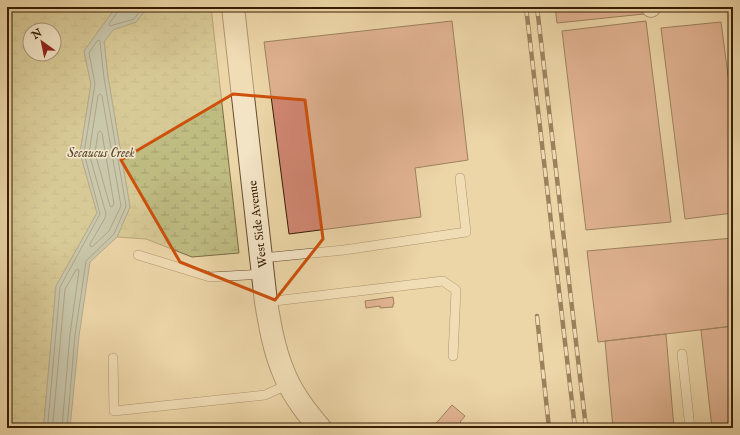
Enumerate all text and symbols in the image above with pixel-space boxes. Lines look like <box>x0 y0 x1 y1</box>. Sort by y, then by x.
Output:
north arrow <box>22 22 62 62</box>
text: N <box>28 26 45 43</box>
water label: Secaucus Creek <box>67 145 136 162</box>
street label: West Side Avenue <box>245 179 271 268</box>

